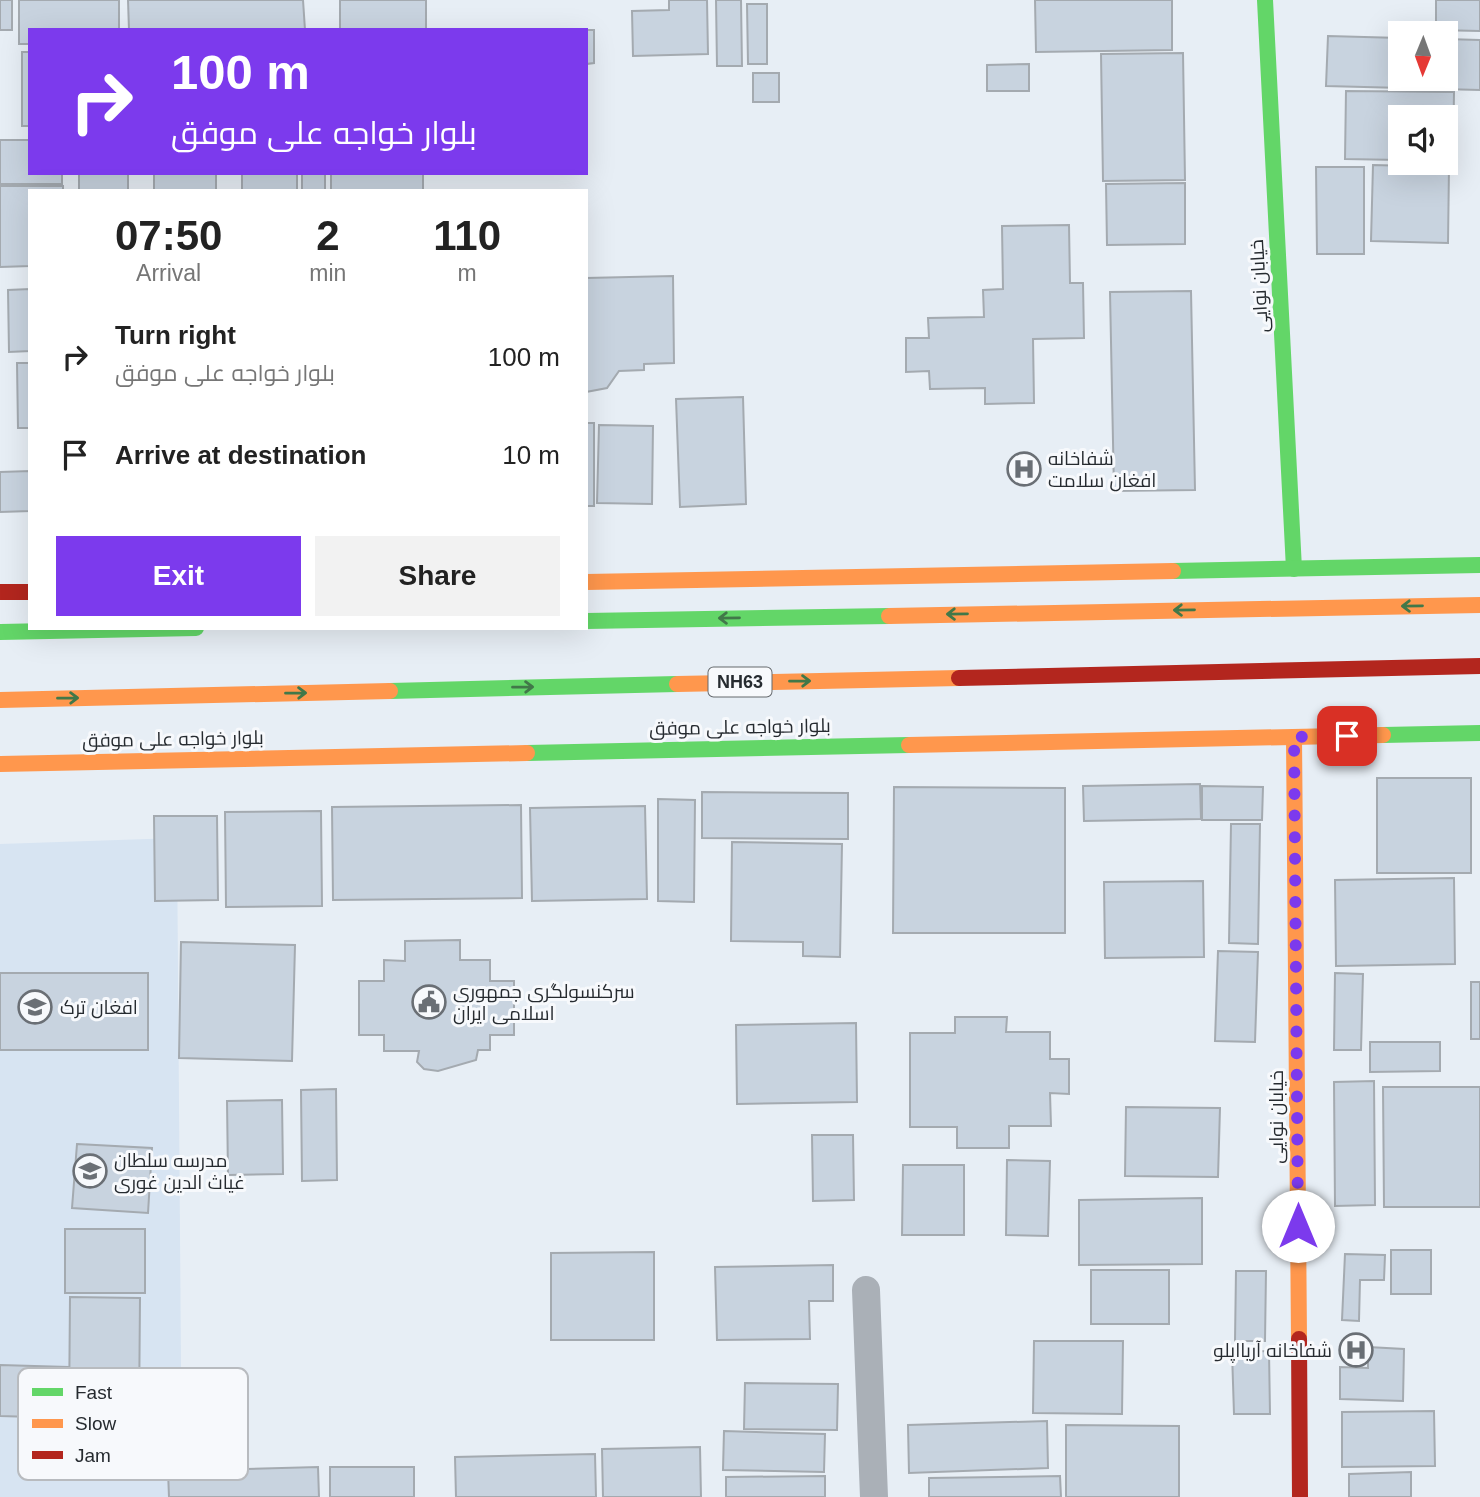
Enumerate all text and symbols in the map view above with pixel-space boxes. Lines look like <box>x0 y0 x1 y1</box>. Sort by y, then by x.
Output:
north arrow <box>1388 21 1458 91</box>
map controls <box>1388 21 1458 175</box>
text: 100 m <box>171 45 310 99</box>
icon: right <box>56 56 147 147</box>
button: sound <box>1388 105 1458 175</box>
text: بلوار خواجه علی موفق <box>171 115 477 151</box>
text: 07:50 <box>115 212 222 259</box>
text: 2 <box>316 212 340 259</box>
text: 110 <box>433 212 501 259</box>
street label: خیابان نوایی <box>1246 239 1273 333</box>
text: Arrival <box>136 260 201 286</box>
text: min <box>309 260 346 286</box>
text: m <box>458 260 477 286</box>
text: Turn right <box>115 320 236 350</box>
icon: right <box>56 338 94 376</box>
text: 100 m <box>488 342 560 372</box>
text: بلوار خواجه علی موفق <box>115 360 335 386</box>
icon: arrive <box>56 436 94 474</box>
text: Arrive at destination <box>115 440 366 470</box>
text: 10 m <box>502 440 560 470</box>
place label: شفاخانه افغان سلامت <box>1048 448 1156 492</box>
hospital icon: شفاخانه افغان سلامت <box>1005 450 1043 488</box>
button: Exit <box>56 536 301 616</box>
button: Share <box>315 536 560 616</box>
one-way arrow <box>1401 599 1424 613</box>
one-way arrow <box>1173 603 1196 617</box>
one-way arrow <box>946 607 969 621</box>
one-way arrow <box>718 612 741 625</box>
road number: NH63 <box>708 668 772 696</box>
one-way arrow <box>788 674 811 687</box>
one-way arrow <box>511 681 534 694</box>
one-way arrow <box>284 686 307 699</box>
one-way arrow <box>56 691 79 705</box>
pin <box>1317 706 1377 766</box>
street label: بلوار خواجه علی موفق <box>649 715 831 741</box>
icon: arrive <box>1328 717 1366 755</box>
street label: بلوار خواجه علی موفق <box>82 727 264 753</box>
place label: سرکنسولگری جمهوری اسلامی ایران <box>453 981 634 1025</box>
public building icon: سرکنسولگری جمهوری اسلامی ایران <box>410 983 448 1021</box>
school or university icon: افغان ترک <box>16 988 54 1026</box>
place label: افغان ترک <box>60 997 138 1019</box>
street label: خیابان نوایی <box>1266 1070 1288 1164</box>
place label: مدرسه سلطان غیاث الدین غوری <box>114 1150 245 1194</box>
school or university icon: مدرسه سلطان غیاث الدین غوری <box>71 1152 109 1190</box>
position arrow <box>1261 1189 1335 1263</box>
hospital icon: شفاخانه آریااپلو <box>1337 1331 1375 1369</box>
place label: شفاخانه آریااپلو <box>1213 1340 1332 1363</box>
legend <box>18 1368 248 1480</box>
text: Fast <box>75 1382 113 1403</box>
text: Slow <box>75 1413 116 1434</box>
text: Jam <box>75 1445 111 1466</box>

